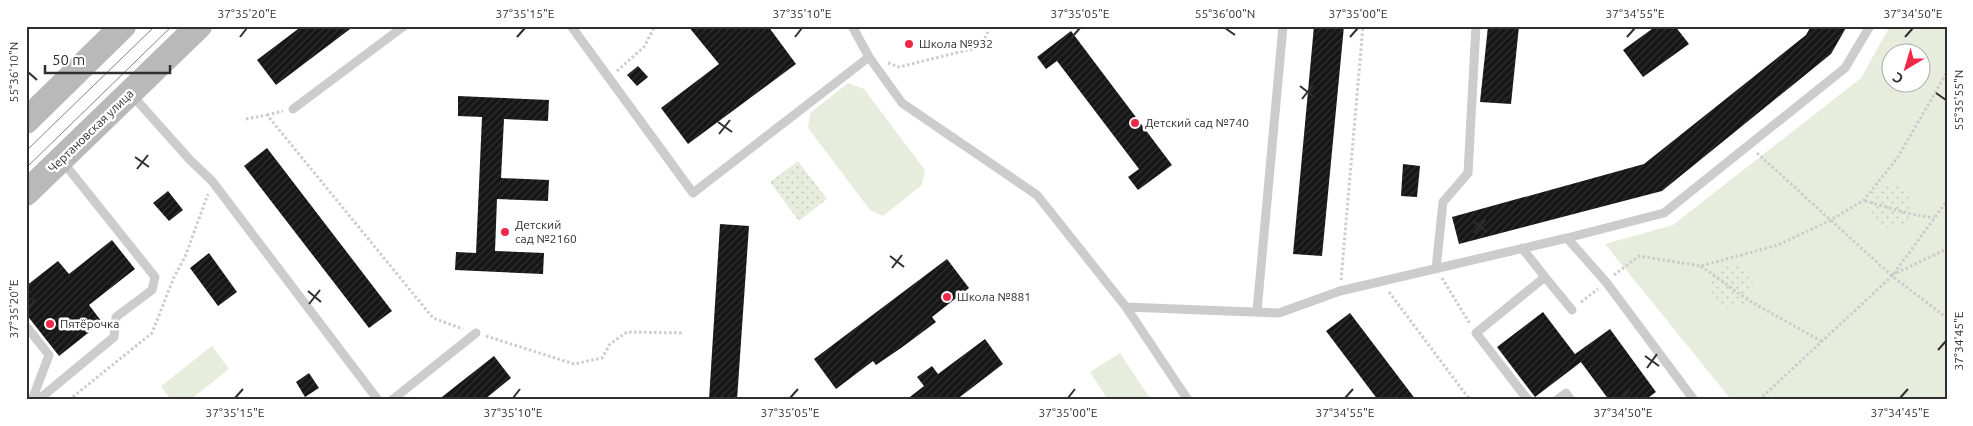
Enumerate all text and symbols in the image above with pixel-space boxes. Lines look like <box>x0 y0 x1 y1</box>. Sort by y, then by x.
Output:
text: 37°35'20"E <box>218 7 277 20</box>
text: 37°35'15"E <box>496 7 555 20</box>
text: 37°35'10"E <box>773 7 832 20</box>
text: 37°35'05"E <box>1051 7 1110 20</box>
text: 55°36'00"N <box>1195 7 1255 20</box>
text: 37°35'00"E <box>1329 7 1388 20</box>
text: 37°34'55"E <box>1606 7 1665 20</box>
text: 37°34'50"E <box>1884 7 1943 20</box>
place label: Школа №932 <box>919 37 993 50</box>
marker: Школа №932 <box>903 38 915 50</box>
text: 55°36'10"N <box>7 42 20 102</box>
scale bar <box>45 42 170 74</box>
north arrow <box>1880 42 1930 92</box>
text: 50 m <box>52 51 85 68</box>
text: С <box>1890 69 1906 87</box>
text: 55°35'55"N <box>1952 70 1965 130</box>
street label: Чертановская улица <box>45 87 136 175</box>
place label: Детский сад №740 <box>1145 116 1249 129</box>
marker: Детский сад №740 <box>1129 117 1141 129</box>
place label: Детский сад №2160 <box>515 218 577 245</box>
marker: Детский сад №2160 <box>499 226 511 238</box>
text: 37°35'20"E <box>7 279 20 338</box>
place label: Школа №881 <box>957 290 1031 303</box>
marker: Школа №881 <box>941 291 953 303</box>
text: 37°34'45"E <box>1952 311 1965 370</box>
place label: Пятёрочка <box>60 317 119 330</box>
marker: Пятёрочка <box>44 318 56 330</box>
text: 37°35'15"E <box>206 406 265 419</box>
text: 37°35'10"E <box>484 406 543 419</box>
text: 37°35'05"E <box>761 406 820 419</box>
text: 37°35'00"E <box>1039 406 1098 419</box>
text: 37°34'55"E <box>1316 406 1375 419</box>
text: 37°34'50"E <box>1594 406 1653 419</box>
text: 37°34'45"E <box>1871 406 1930 419</box>

